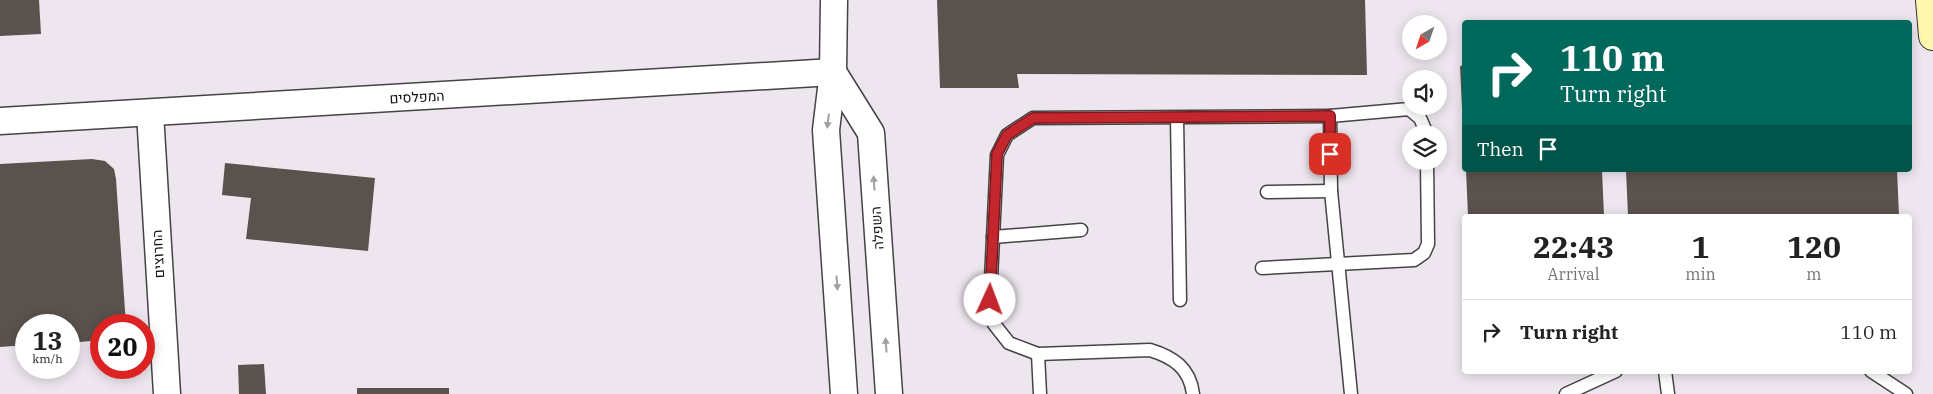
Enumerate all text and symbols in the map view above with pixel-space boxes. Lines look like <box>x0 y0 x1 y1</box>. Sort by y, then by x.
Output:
north arrow <box>1402 15 1448 60</box>
map controls <box>1402 15 1447 170</box>
text: 110 m <box>1560 35 1665 81</box>
icon: right <box>1477 40 1542 105</box>
button: sound <box>1402 70 1447 115</box>
text: Turn right <box>1560 79 1667 108</box>
street label: המפלסים <box>389 87 445 107</box>
one-way arrow <box>823 113 831 129</box>
button: layers <box>1402 125 1447 170</box>
pin <box>1309 133 1351 175</box>
icon: arrive <box>1534 135 1562 163</box>
text: Then <box>1477 137 1524 161</box>
icon: arrive <box>1316 140 1344 168</box>
one-way arrow <box>870 175 878 191</box>
street label: השפלה <box>867 206 887 250</box>
text: 22:43 <box>1533 227 1614 266</box>
text: 1 <box>1692 227 1710 266</box>
text: 120 <box>1787 227 1841 266</box>
street label: החרוצים <box>148 229 168 279</box>
text: Arrival <box>1548 264 1600 284</box>
text: min <box>1685 264 1716 284</box>
text: m <box>1806 264 1822 284</box>
position arrow <box>963 273 1015 325</box>
one-way arrow <box>833 275 841 291</box>
speed limit sign: 20 <box>90 314 155 379</box>
icon: right <box>1477 318 1505 346</box>
text: Turn right <box>1520 320 1618 344</box>
text: 110 m <box>1840 320 1897 344</box>
text: 13 <box>32 324 63 357</box>
one-way arrow <box>882 337 890 353</box>
text: km/h <box>32 351 63 366</box>

